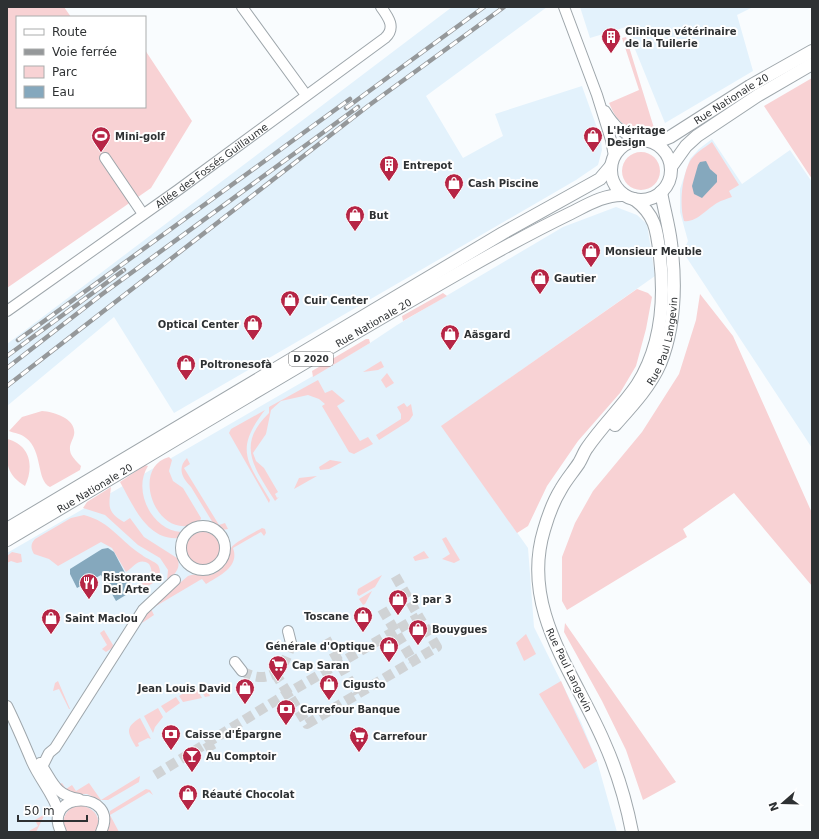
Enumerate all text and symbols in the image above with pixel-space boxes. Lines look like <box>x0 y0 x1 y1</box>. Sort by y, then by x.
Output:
legend <box>16 16 146 108</box>
text: Route <box>52 25 87 39</box>
building icon: Clinique vétérinaire de la Tuilerie <box>600 26 622 54</box>
place label: Clinique vétérinaire de la Tuilerie <box>625 26 737 49</box>
text: Voie ferrée <box>52 45 117 59</box>
text: Parc <box>52 65 77 79</box>
street label: Rue Nationale 20 <box>692 71 770 126</box>
text: Eau <box>52 85 75 99</box>
street label: Allée des Fossés Guillaume <box>153 121 270 210</box>
sports icon: Mini-golf <box>90 125 112 153</box>
shop icon: L'Héritage Design <box>582 125 604 153</box>
place label: L'Héritage Design <box>607 125 666 148</box>
place label: Mini-golf <box>115 131 166 142</box>
building icon: Entrepot <box>378 154 400 182</box>
place label: Entrepot <box>403 160 452 171</box>
shop icon: Cash Piscine <box>443 172 465 200</box>
place label: Cash Piscine <box>468 178 539 189</box>
shop icon: But <box>344 204 366 232</box>
place label: But <box>369 210 389 221</box>
shop icon: Monsieur Meuble <box>580 240 602 268</box>
place label: Monsieur Meuble <box>605 246 702 257</box>
shop icon: Gautier <box>529 267 551 295</box>
place label: Gautier <box>554 273 596 284</box>
shop icon: Cuir Center <box>279 289 301 317</box>
place label: Cuir Center <box>304 295 368 306</box>
street label: Rue Nationale 20 <box>333 296 413 349</box>
street label: Rue Paul Langevin <box>644 297 679 387</box>
shop icon: Optical Center <box>242 313 264 341</box>
place label: Optical Center <box>158 319 239 330</box>
shop icon: Aäsgard <box>439 323 461 351</box>
place label: Aäsgard <box>464 329 510 340</box>
road number: D 2020 <box>289 352 333 366</box>
shop icon: Poltronesofà <box>175 353 197 381</box>
place label: Poltronesofà <box>200 359 272 370</box>
street label: Rue Nationale 20 <box>55 461 134 515</box>
restaurant icon: Ristorante Del Arte <box>78 572 100 600</box>
place label: Ristorante Del Arte <box>103 572 162 595</box>
shop icon: 3 par 3 <box>387 588 409 616</box>
place label: 3 par 3 <box>412 594 452 605</box>
shop icon: Toscane <box>352 605 374 633</box>
shop icon: Saint Maclou <box>40 607 62 635</box>
place label: Toscane <box>304 611 349 622</box>
place label: Saint Maclou <box>65 613 138 624</box>
shop icon: Bouygues <box>407 618 429 646</box>
place label: Bouygues <box>432 624 487 635</box>
street label: Rue Paul Langevin <box>544 626 594 714</box>
shop icon: Générale d'Optique <box>378 635 400 663</box>
place label: Générale d'Optique <box>266 641 375 652</box>
supermarket icon: Cap Saran <box>267 654 289 682</box>
place label: Cap Saran <box>292 660 349 671</box>
shop icon: Cigusto <box>318 673 340 701</box>
shop icon: Jean Louis David <box>234 677 256 705</box>
place label: Cigusto <box>343 679 386 690</box>
place label: Jean Louis David <box>137 683 231 694</box>
bank icon: Carrefour Banque <box>275 698 297 726</box>
place label: Carrefour Banque <box>300 704 400 715</box>
bank icon: Caisse d'Épargne <box>160 723 182 751</box>
supermarket icon: Carrefour <box>348 725 370 753</box>
place label: Caisse d'Épargne <box>185 728 282 740</box>
place label: Carrefour <box>373 731 427 742</box>
bar icon: Au Comptoir <box>181 745 203 773</box>
place label: Au Comptoir <box>206 751 276 762</box>
shop icon: Réauté Chocolat <box>177 783 199 811</box>
north arrow <box>763 783 803 823</box>
place label: Réauté Chocolat <box>202 789 295 800</box>
scale bar <box>18 797 87 823</box>
text: N <box>766 800 782 813</box>
text: 50 m <box>24 804 55 818</box>

